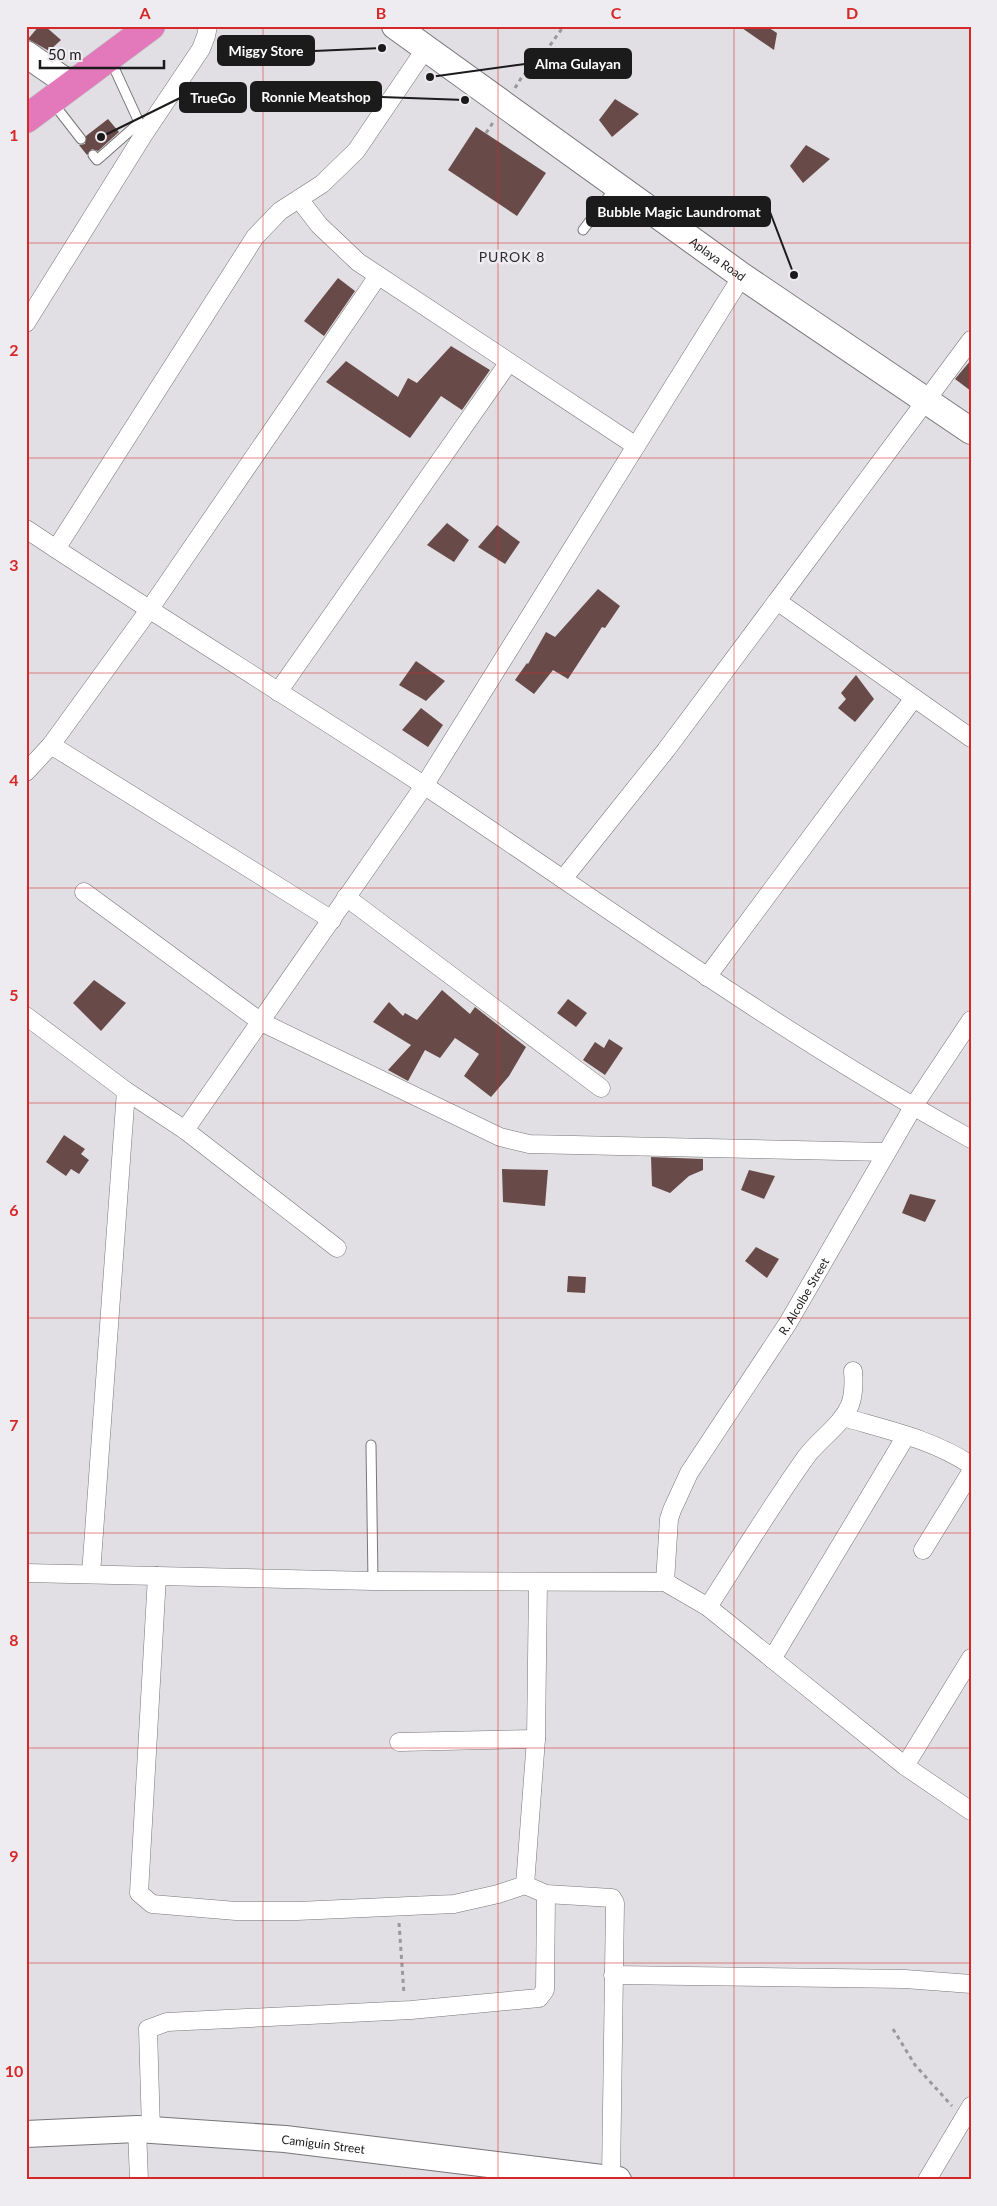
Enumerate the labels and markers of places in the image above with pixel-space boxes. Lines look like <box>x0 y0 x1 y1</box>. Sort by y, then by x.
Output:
callout: Miggy Store <box>218 36 314 65</box>
callout: Alma Gulayan <box>525 49 631 78</box>
callout: Ronnie Meatshop <box>251 82 381 111</box>
callout: TrueGo <box>180 83 246 112</box>
callout: Bubble Magic Laundromat <box>587 197 770 226</box>

